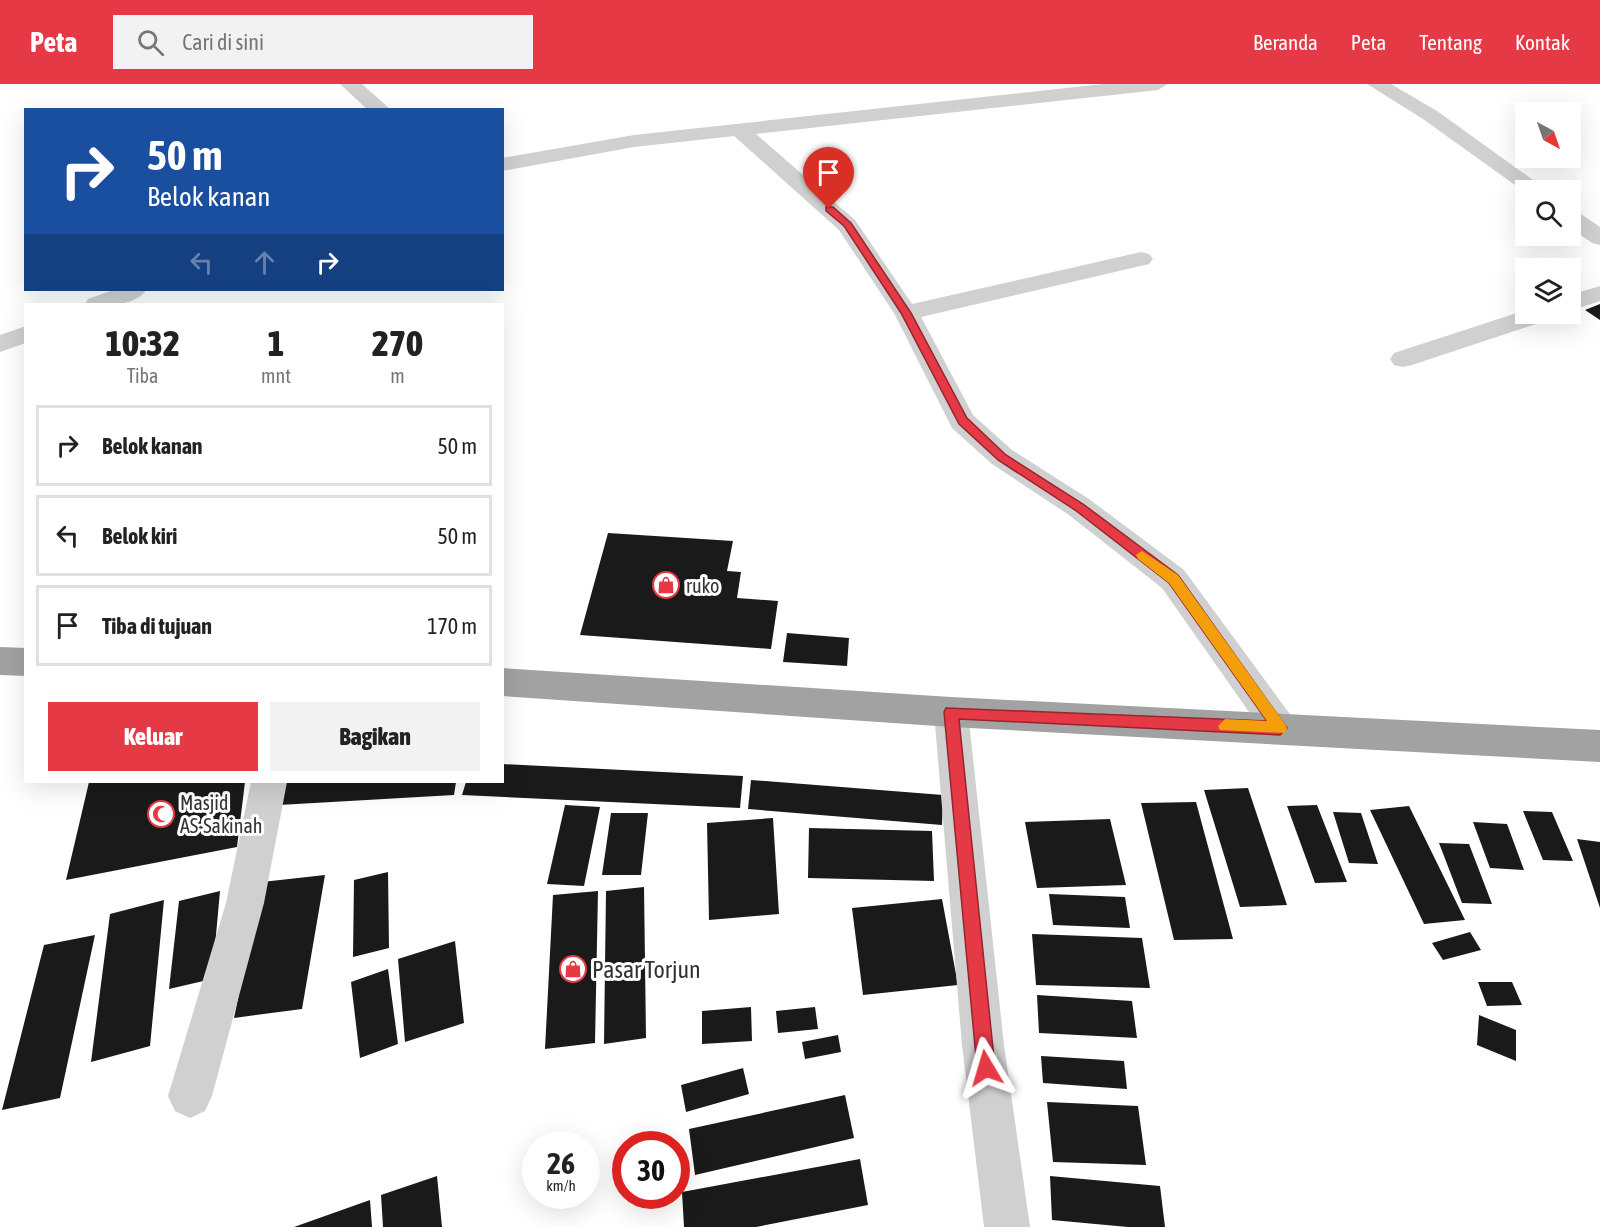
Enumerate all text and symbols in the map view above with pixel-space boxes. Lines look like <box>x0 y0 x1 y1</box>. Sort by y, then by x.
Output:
search box <box>113 15 533 69</box>
text: Peta <box>30 26 77 58</box>
icon: search <box>134 26 167 59</box>
text: Cari di sini <box>182 29 264 55</box>
text: Beranda <box>1253 30 1318 54</box>
text: Peta <box>1351 30 1386 54</box>
text: Tentang <box>1419 30 1482 54</box>
text: Kontak <box>1515 30 1570 54</box>
north arrow <box>1515 102 1581 168</box>
map controls <box>1515 102 1581 324</box>
text: 50 m <box>147 131 222 179</box>
icon: right <box>48 132 126 210</box>
pin <box>803 147 854 209</box>
icon: arrive <box>812 156 845 189</box>
button: search <box>1515 180 1581 246</box>
text: Belok kanan <box>147 181 270 212</box>
icon: left <box>185 246 218 279</box>
icon: ahead <box>248 246 281 279</box>
icon: right <box>311 246 344 279</box>
button: layers <box>1515 258 1581 324</box>
text: 10:32 <box>105 322 180 364</box>
text: 1 <box>268 322 284 364</box>
text: 270 <box>372 322 423 364</box>
text: Tiba <box>127 364 158 387</box>
text: mnt <box>261 364 291 387</box>
text: m <box>390 364 405 387</box>
icon: right <box>51 429 84 462</box>
text: Belok kanan <box>102 433 203 459</box>
text: 50 m <box>437 433 477 459</box>
icon: left <box>51 519 84 552</box>
text: Belok kiri <box>102 523 177 549</box>
text: 50 m <box>437 523 477 549</box>
shop icon: ruko <box>651 570 681 600</box>
place label: ruko <box>686 574 719 597</box>
icon: arrive <box>51 609 84 642</box>
text: Tiba di tujuan <box>102 613 212 639</box>
text: 170 m <box>427 613 477 639</box>
button: Keluar <box>48 702 258 771</box>
button: Bagikan <box>270 702 480 771</box>
place label: Masjid AS-Sakinah <box>180 791 262 837</box>
mosque icon: Masjid AS-Sakinah <box>146 799 176 829</box>
shop icon: Pasar Torjun <box>558 954 588 984</box>
place label: Pasar Torjun <box>592 956 701 983</box>
position arrow <box>954 1036 1018 1100</box>
speed limit sign: 30 <box>612 1131 690 1209</box>
text: 26 <box>547 1146 575 1180</box>
text: km/h <box>546 1177 576 1194</box>

